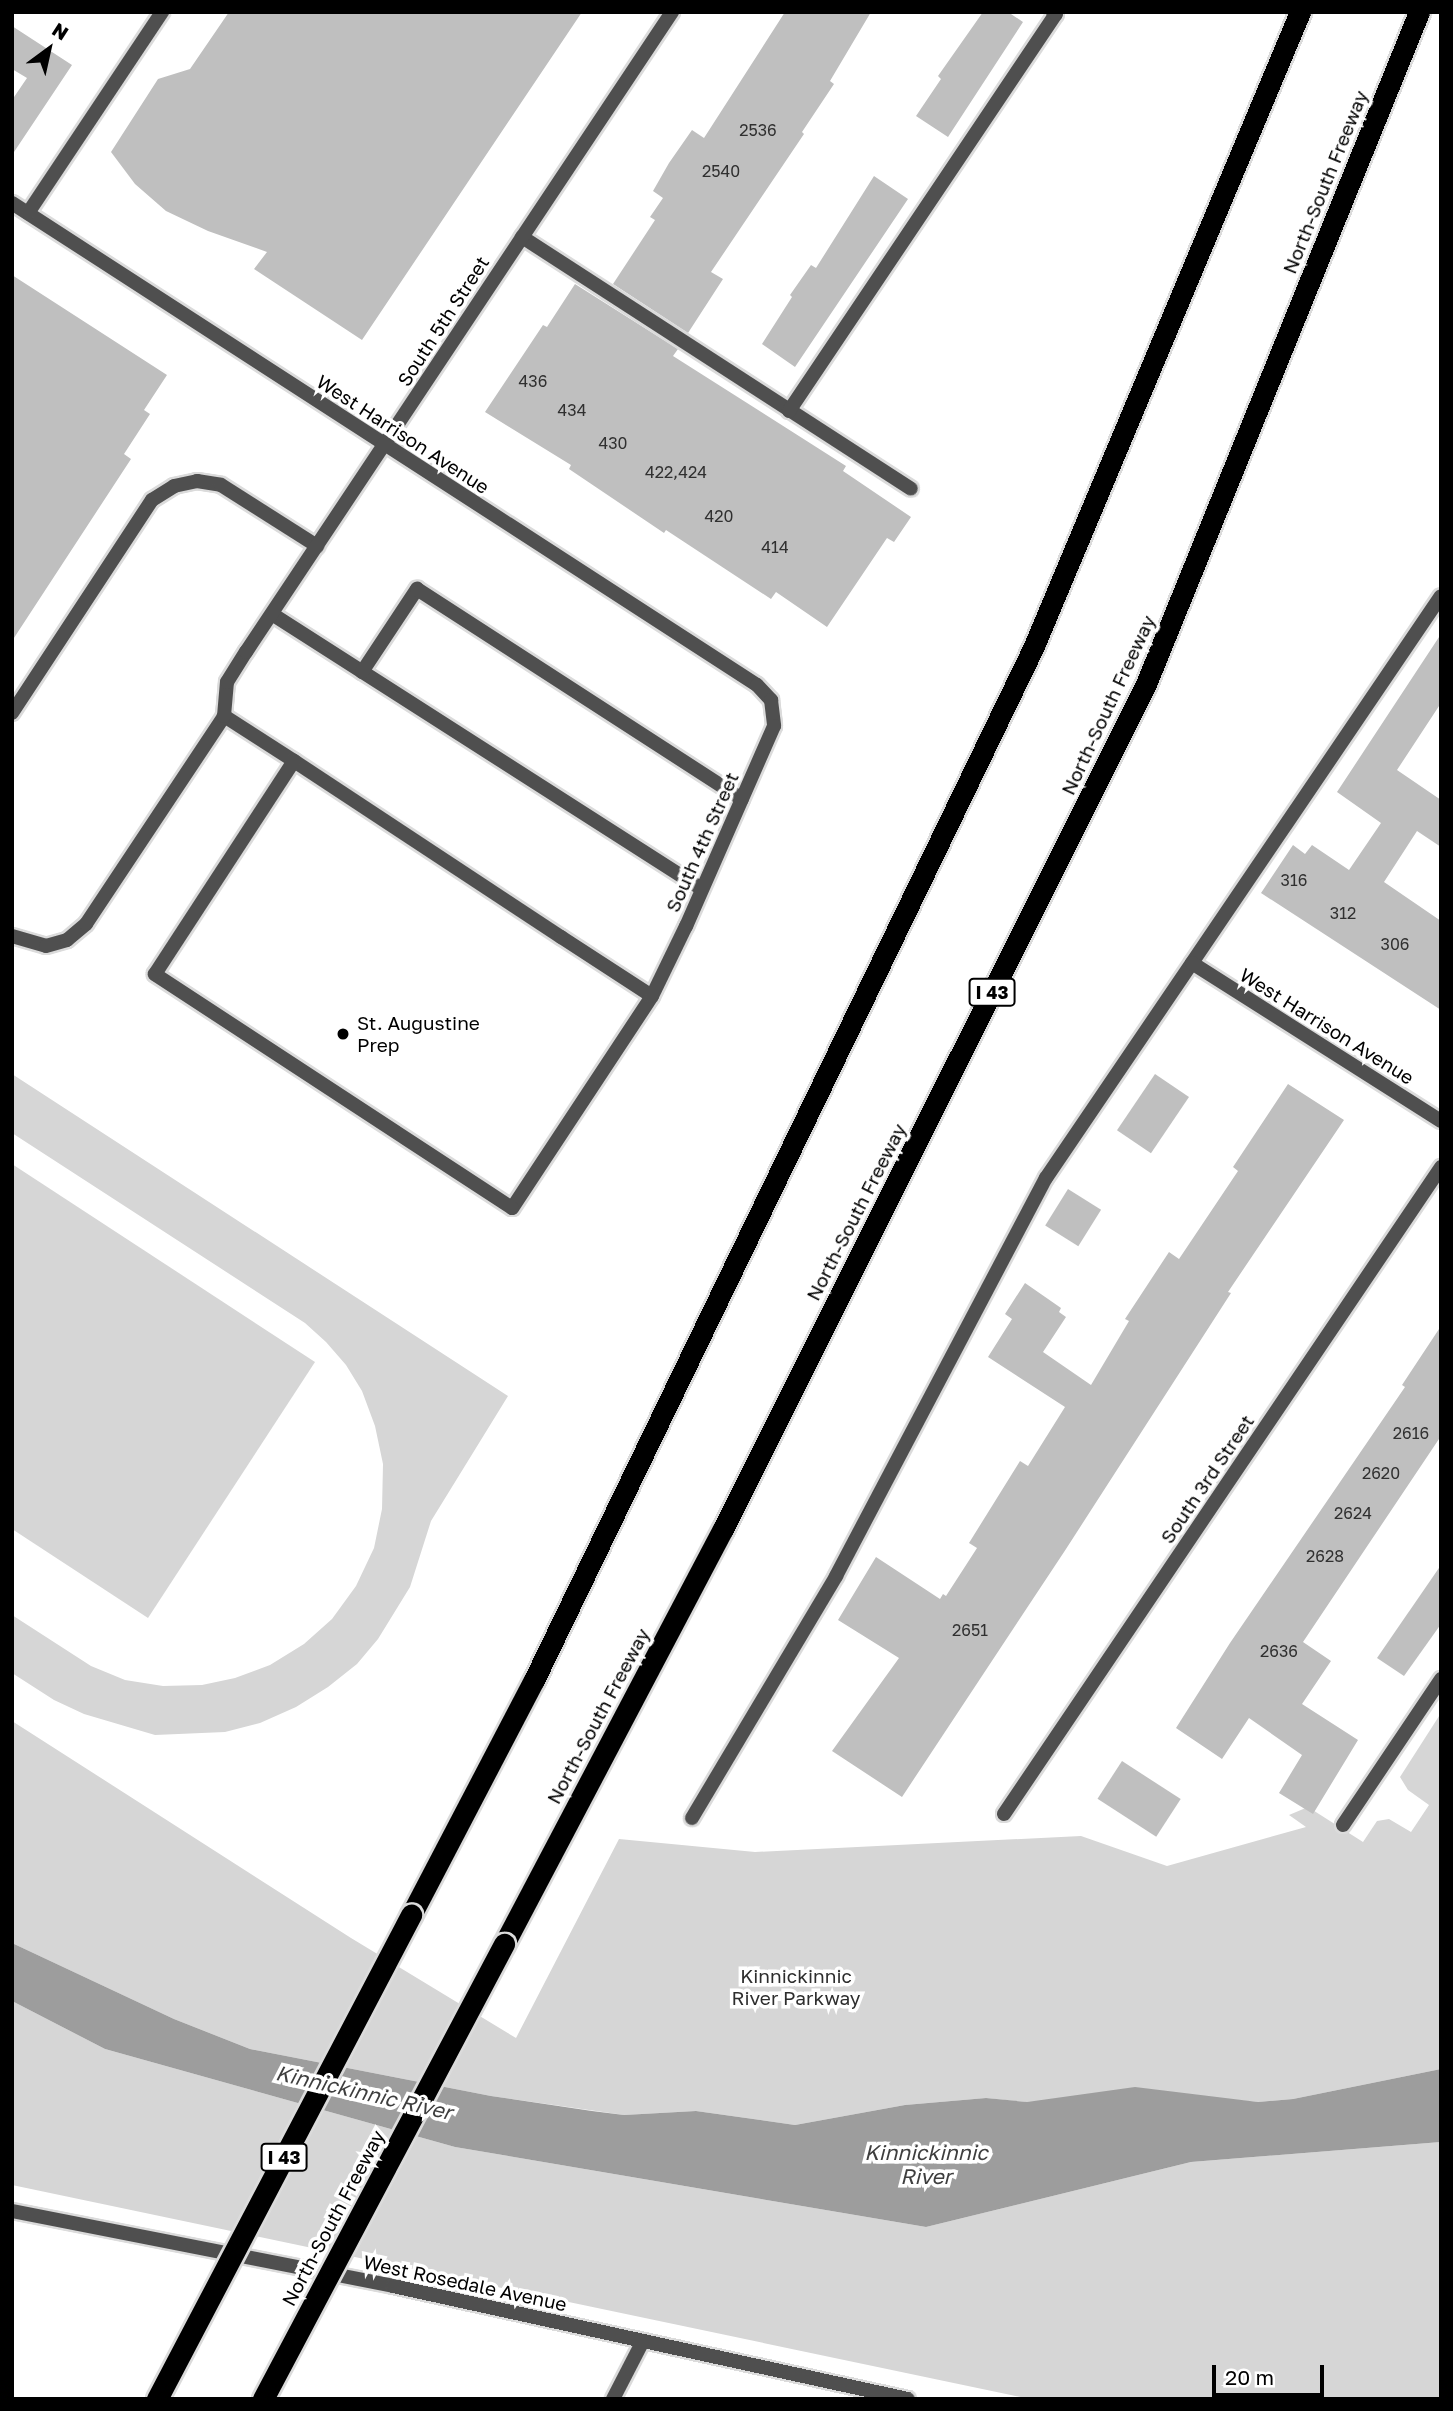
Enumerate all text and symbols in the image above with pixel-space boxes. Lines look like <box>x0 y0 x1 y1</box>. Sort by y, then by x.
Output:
north arrow <box>14 14 84 84</box>
text: N <box>48 17 73 45</box>
street label: North-South Freeway <box>1278 87 1372 277</box>
house number: 2536 <box>739 120 777 140</box>
house number: 2540 <box>702 161 740 181</box>
street label: South 5th Street <box>392 252 494 390</box>
street label: West Harrison Avenue <box>313 370 493 498</box>
house number: 436 <box>519 371 547 391</box>
house number: 434 <box>558 400 586 420</box>
house number: 430 <box>598 433 628 453</box>
house number: 422,424 <box>645 462 707 482</box>
house number: 420 <box>705 506 733 526</box>
house number: 414 <box>761 537 789 557</box>
street label: North-South Freeway <box>1056 612 1160 798</box>
street label: South 4th Street <box>661 768 743 916</box>
house number: 316 <box>1281 870 1307 890</box>
house number: 312 <box>1330 903 1356 923</box>
house number: 306 <box>1381 934 1409 954</box>
street label: West Harrison Avenue <box>1236 963 1418 1089</box>
road number: I 43 <box>968 978 1016 1007</box>
place label: St. Augustine Prep <box>357 1012 480 1056</box>
marker: St. Augustine Prep <box>335 1026 351 1042</box>
street label: North-South Freeway <box>801 1120 911 1304</box>
street label: South 3rd Street <box>1156 1410 1258 1548</box>
house number: 2616 <box>1393 1423 1429 1443</box>
house number: 2620 <box>1362 1463 1400 1483</box>
house number: 2624 <box>1334 1503 1372 1523</box>
house number: 2628 <box>1306 1546 1344 1566</box>
house number: 2651 <box>952 1620 988 1640</box>
street label: North-South Freeway <box>542 1624 654 1808</box>
house number: 2636 <box>1260 1641 1298 1661</box>
park label: Kinnickinnic River Parkway <box>732 1965 860 2009</box>
water label: Kinnickinnic River <box>273 2059 455 2125</box>
street label: North-South Freeway <box>277 2126 389 2310</box>
water label: Kinnickinnic River <box>864 2139 988 2189</box>
road number: I 43 <box>260 2143 308 2172</box>
street label: West Rosedale Avenue <box>361 2250 569 2316</box>
scale bar <box>1215 2352 1327 2396</box>
text: 20 m <box>1225 2364 1274 2390</box>

